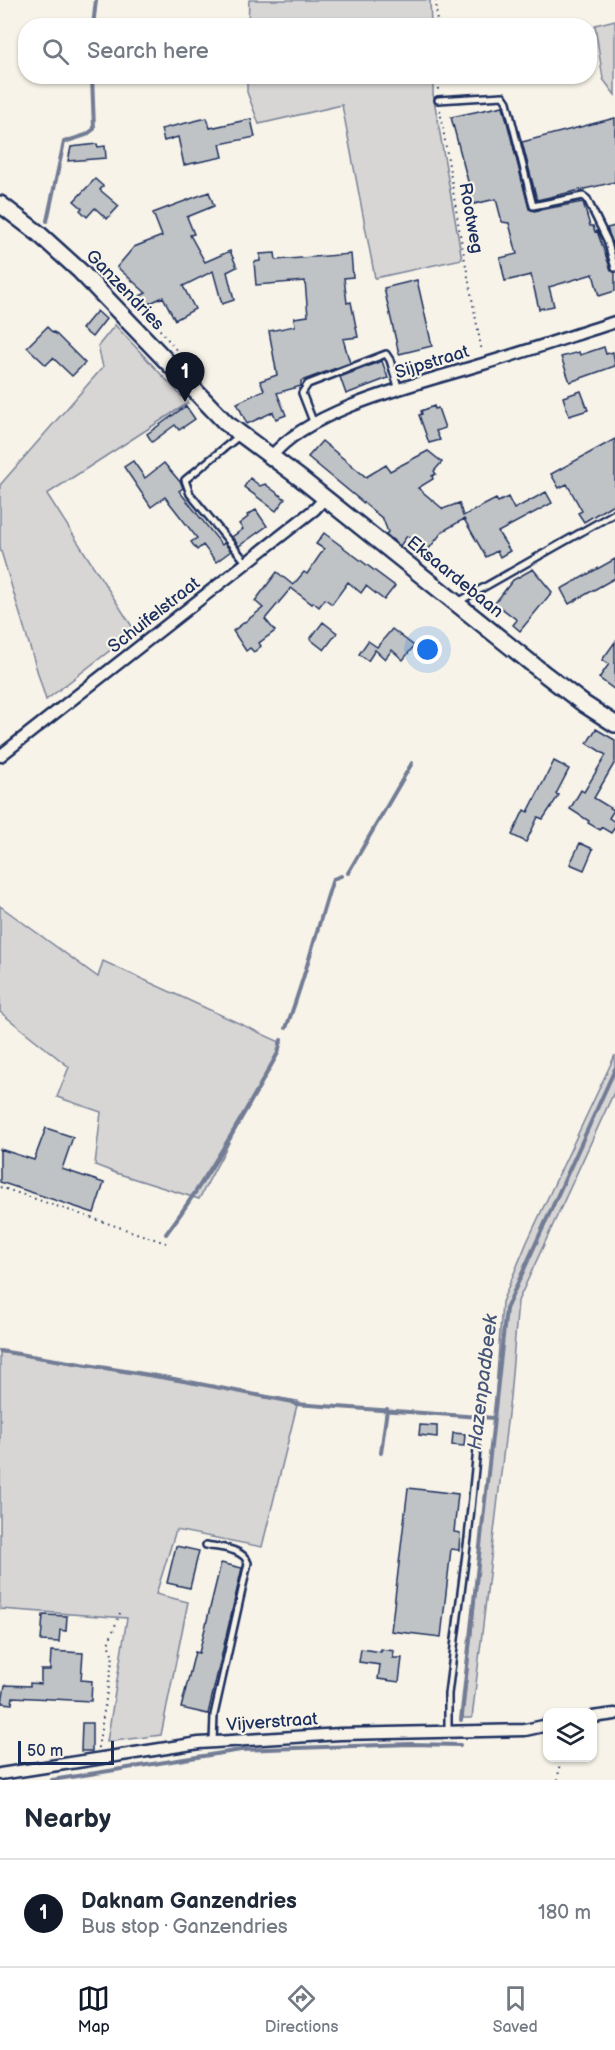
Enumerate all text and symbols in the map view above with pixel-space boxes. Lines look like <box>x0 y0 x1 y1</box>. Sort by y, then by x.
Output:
search box <box>18 18 597 84</box>
icon: search <box>39 35 72 68</box>
text: Search here <box>87 38 209 65</box>
street label: Rootweg <box>454 181 488 255</box>
street label: Ganzendries <box>81 245 169 335</box>
street label: Sijpstraat <box>392 341 472 383</box>
pin: 1 <box>166 352 204 402</box>
street label: Eksaardebaan <box>403 532 507 622</box>
street label: Schuifelstraat <box>104 572 204 657</box>
your location <box>413 635 442 664</box>
water label: Hazenpadbeek <box>463 1312 503 1451</box>
street label: Vijverstraat <box>226 1708 319 1736</box>
map controls <box>543 1708 597 1762</box>
button: layers <box>543 1708 597 1762</box>
scale bar <box>18 1738 114 1766</box>
text: 50 m <box>27 1742 63 1761</box>
text: Nearby <box>24 1804 111 1835</box>
text: Daknam Ganzendries <box>81 1888 297 1915</box>
text: 1 <box>39 1901 48 1925</box>
text: 180 m <box>538 1901 591 1925</box>
text: Bus stop · Ganzendries <box>81 1915 288 1939</box>
tab: Map <box>77 1982 110 2037</box>
tab: Directions <box>265 1982 338 2037</box>
tab: Saved <box>493 1982 538 2037</box>

